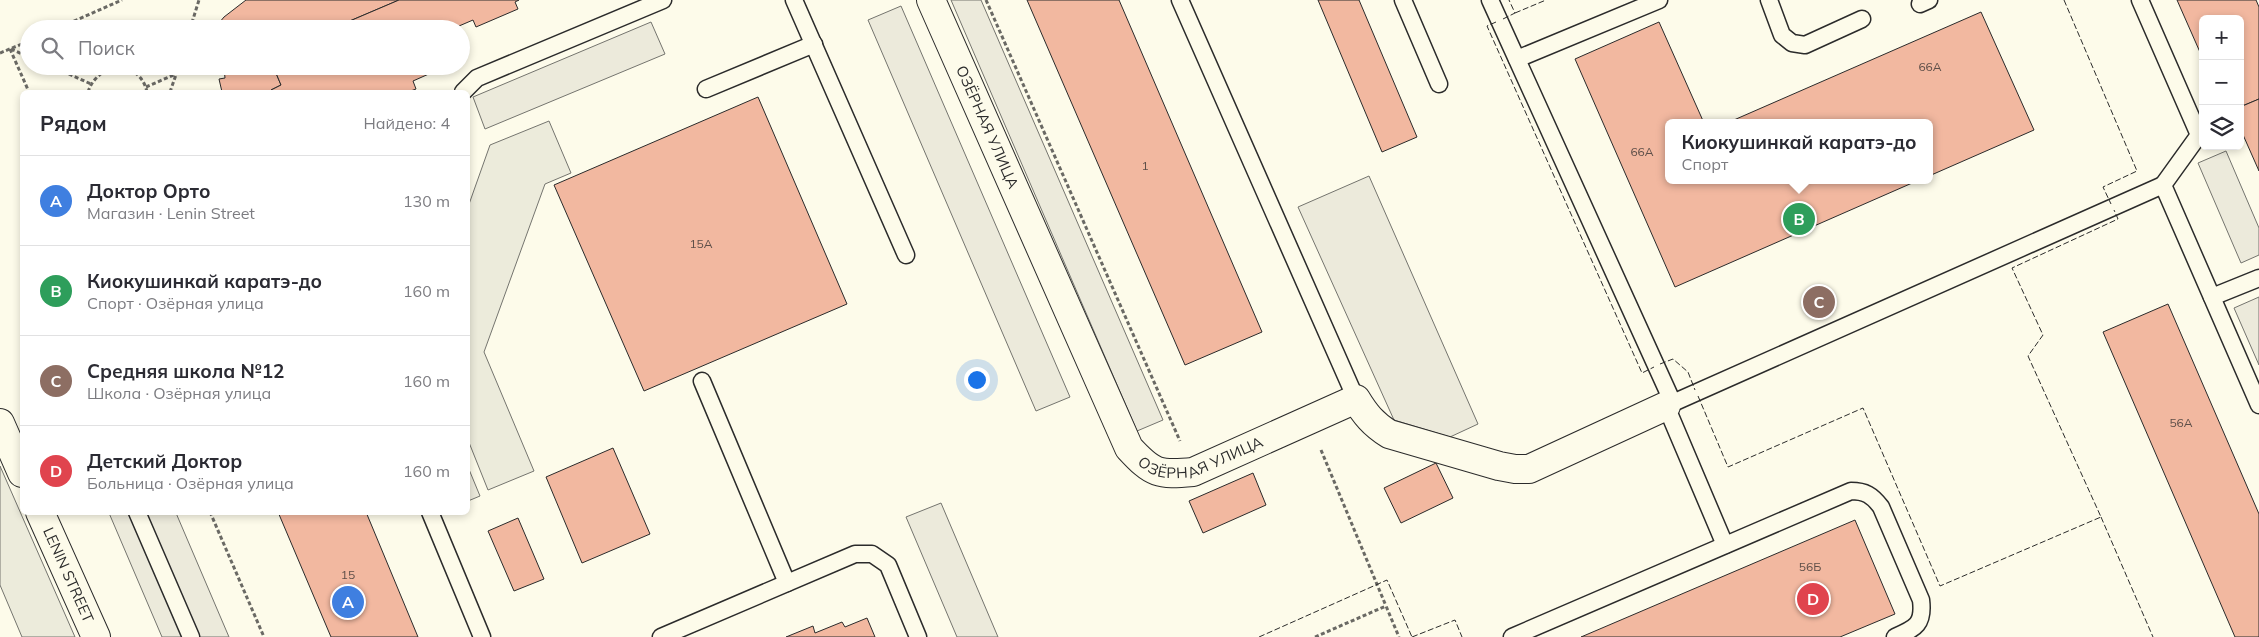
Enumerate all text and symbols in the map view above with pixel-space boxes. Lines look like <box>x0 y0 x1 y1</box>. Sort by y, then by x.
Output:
map controls <box>2199 15 2244 150</box>
button: + <box>2199 15 2244 60</box>
search box <box>20 20 470 75</box>
icon: search <box>38 34 66 62</box>
text: Поиск <box>78 36 135 60</box>
house number: 66А <box>1918 59 1942 74</box>
button: − <box>2199 60 2244 105</box>
street label: ОЗЁРНАЯ УЛИЦА <box>952 63 1023 191</box>
button: layers <box>2199 105 2244 150</box>
text: Рядом <box>40 110 107 136</box>
text: Найдено: 4 <box>364 113 450 133</box>
popup <box>1665 119 1933 184</box>
text: Киокушинкай каратэ-до <box>1681 130 1917 154</box>
house number: 66А <box>1630 144 1654 159</box>
text: Спорт <box>1681 154 1728 174</box>
house number: 1 <box>1141 158 1149 173</box>
text: Доктор Орто <box>87 179 210 203</box>
text: A <box>50 191 62 211</box>
text: 130 m <box>403 191 450 211</box>
pin: B <box>1783 200 1815 238</box>
text: Магазин · Lenin Street <box>87 203 255 223</box>
house number: 15А <box>689 236 713 251</box>
text: Киокушинкай каратэ-до <box>87 269 322 293</box>
text: B <box>50 281 62 301</box>
text: 160 m <box>403 281 450 301</box>
pin: C <box>1803 283 1835 321</box>
text: Спорт · Озёрная улица <box>87 293 264 313</box>
text: Средняя школа №12 <box>87 359 284 383</box>
your location <box>964 367 990 393</box>
text: C <box>51 371 61 391</box>
text: 160 m <box>403 371 450 391</box>
text: Школа · Озёрная улица <box>87 383 271 403</box>
house number: 56А <box>2169 415 2193 430</box>
street label: ОЗЁРНАЯ УЛИЦА <box>1134 432 1266 482</box>
text: Детский Доктор <box>87 449 242 473</box>
text: D <box>50 461 62 481</box>
text: 160 m <box>403 461 450 481</box>
text: Больница · Озёрная улица <box>87 473 294 493</box>
street label: LENIN STREET <box>39 524 98 625</box>
house number: 56Б <box>1799 559 1821 574</box>
house number: 15 <box>341 567 355 582</box>
pin: D <box>1797 580 1829 618</box>
pin: A <box>332 583 364 621</box>

